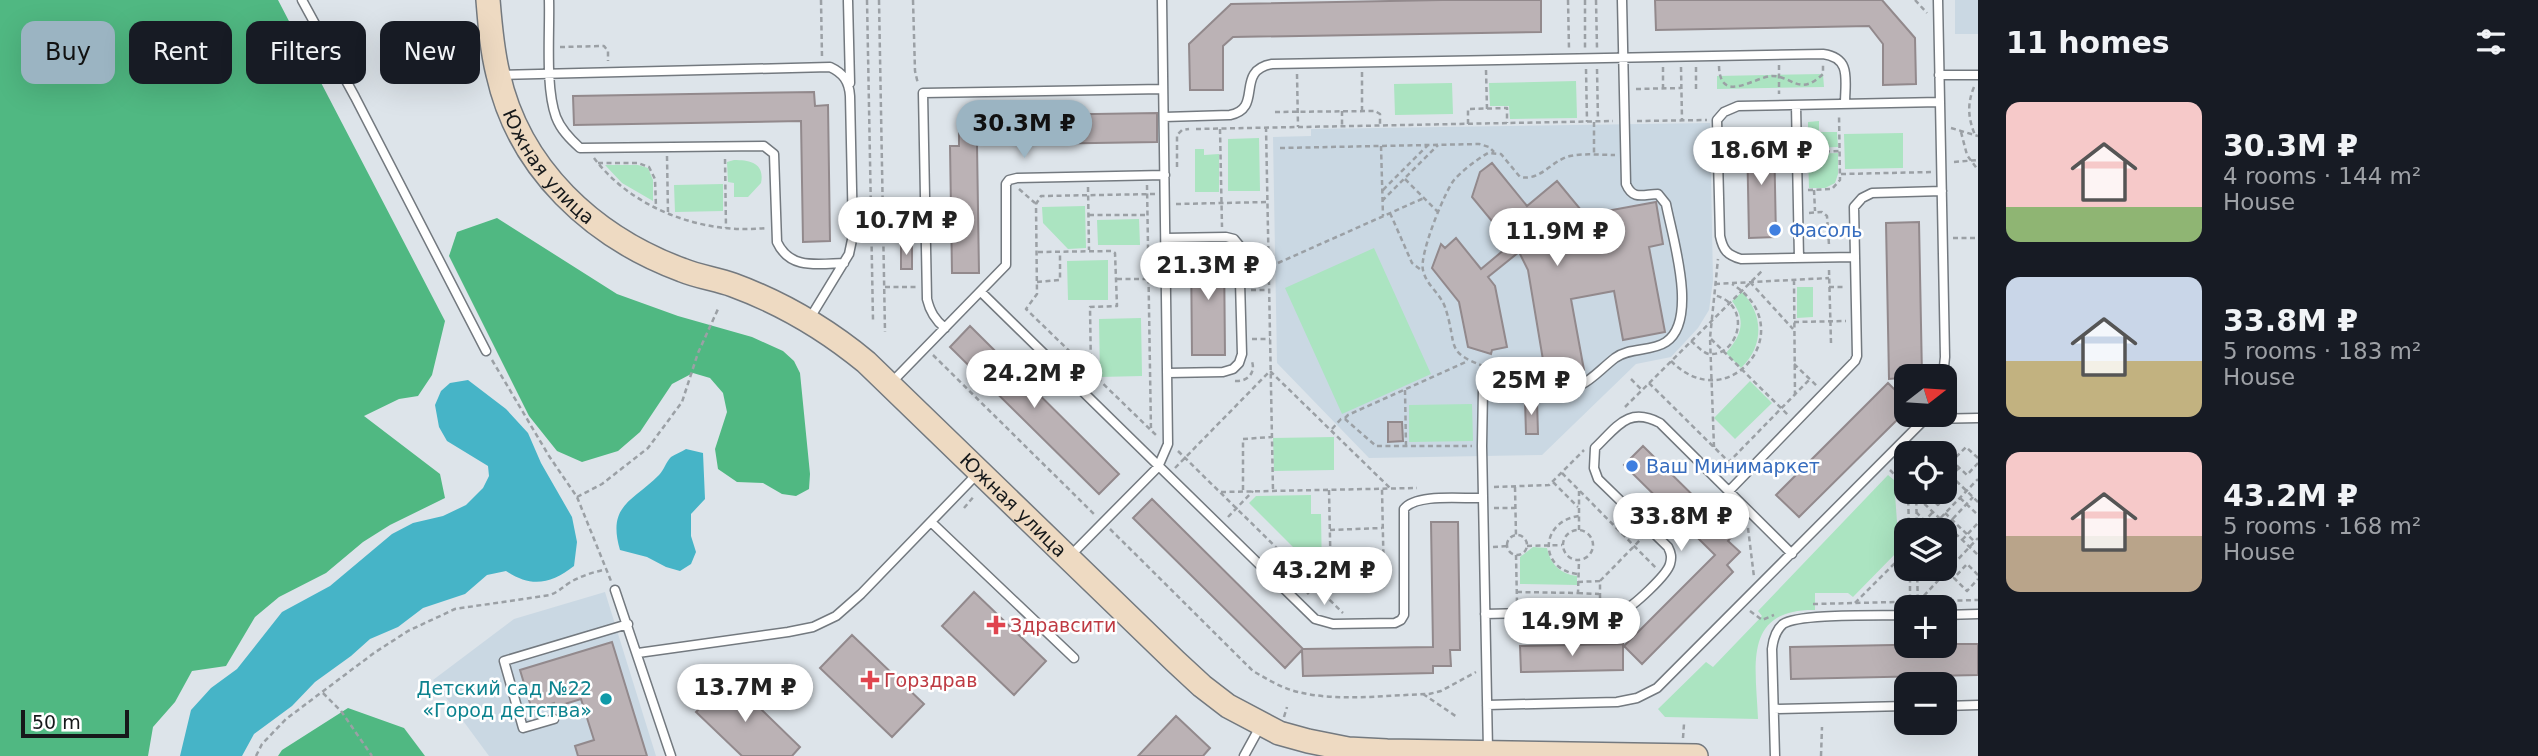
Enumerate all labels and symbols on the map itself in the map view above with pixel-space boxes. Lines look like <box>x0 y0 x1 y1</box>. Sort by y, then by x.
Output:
pin: 30.3M ₽ <box>959 100 1089 160</box>
street label: Южная улица <box>499 106 599 228</box>
pin: 18.6M ₽ <box>1696 128 1826 187</box>
pin: 10.7M ₽ <box>841 198 971 257</box>
pin: 11.9M ₽ <box>1492 208 1622 268</box>
place label: Фасоль <box>1789 219 1862 241</box>
marker: Фасоль <box>1767 222 1783 238</box>
pin: 21.3M ₽ <box>1143 243 1273 302</box>
pin: 24.2M ₽ <box>969 350 1099 410</box>
pin: 25M ₽ <box>1482 358 1580 417</box>
north arrow <box>1894 364 1956 427</box>
street label: Южная улица <box>956 448 1071 561</box>
place label: Ваш Минимаркет <box>1646 455 1820 477</box>
marker: Ваш Минимаркет <box>1624 458 1640 474</box>
pin: 33.8M ₽ <box>1616 494 1746 553</box>
pin: 43.2M ₽ <box>1259 548 1389 607</box>
pin: 14.9M ₽ <box>1507 598 1637 658</box>
place label: Здравсити <box>1010 614 1116 636</box>
marker: Здравсити <box>988 617 1004 633</box>
pin: 13.7M ₽ <box>680 664 810 724</box>
place label: Горздрав <box>884 669 977 691</box>
marker: Горздрав <box>862 672 878 688</box>
place label: Детский сад №22 «Город детства» <box>417 677 592 721</box>
marker: Детский сад №22 «Город детства» <box>598 691 614 707</box>
scale bar <box>21 707 130 739</box>

